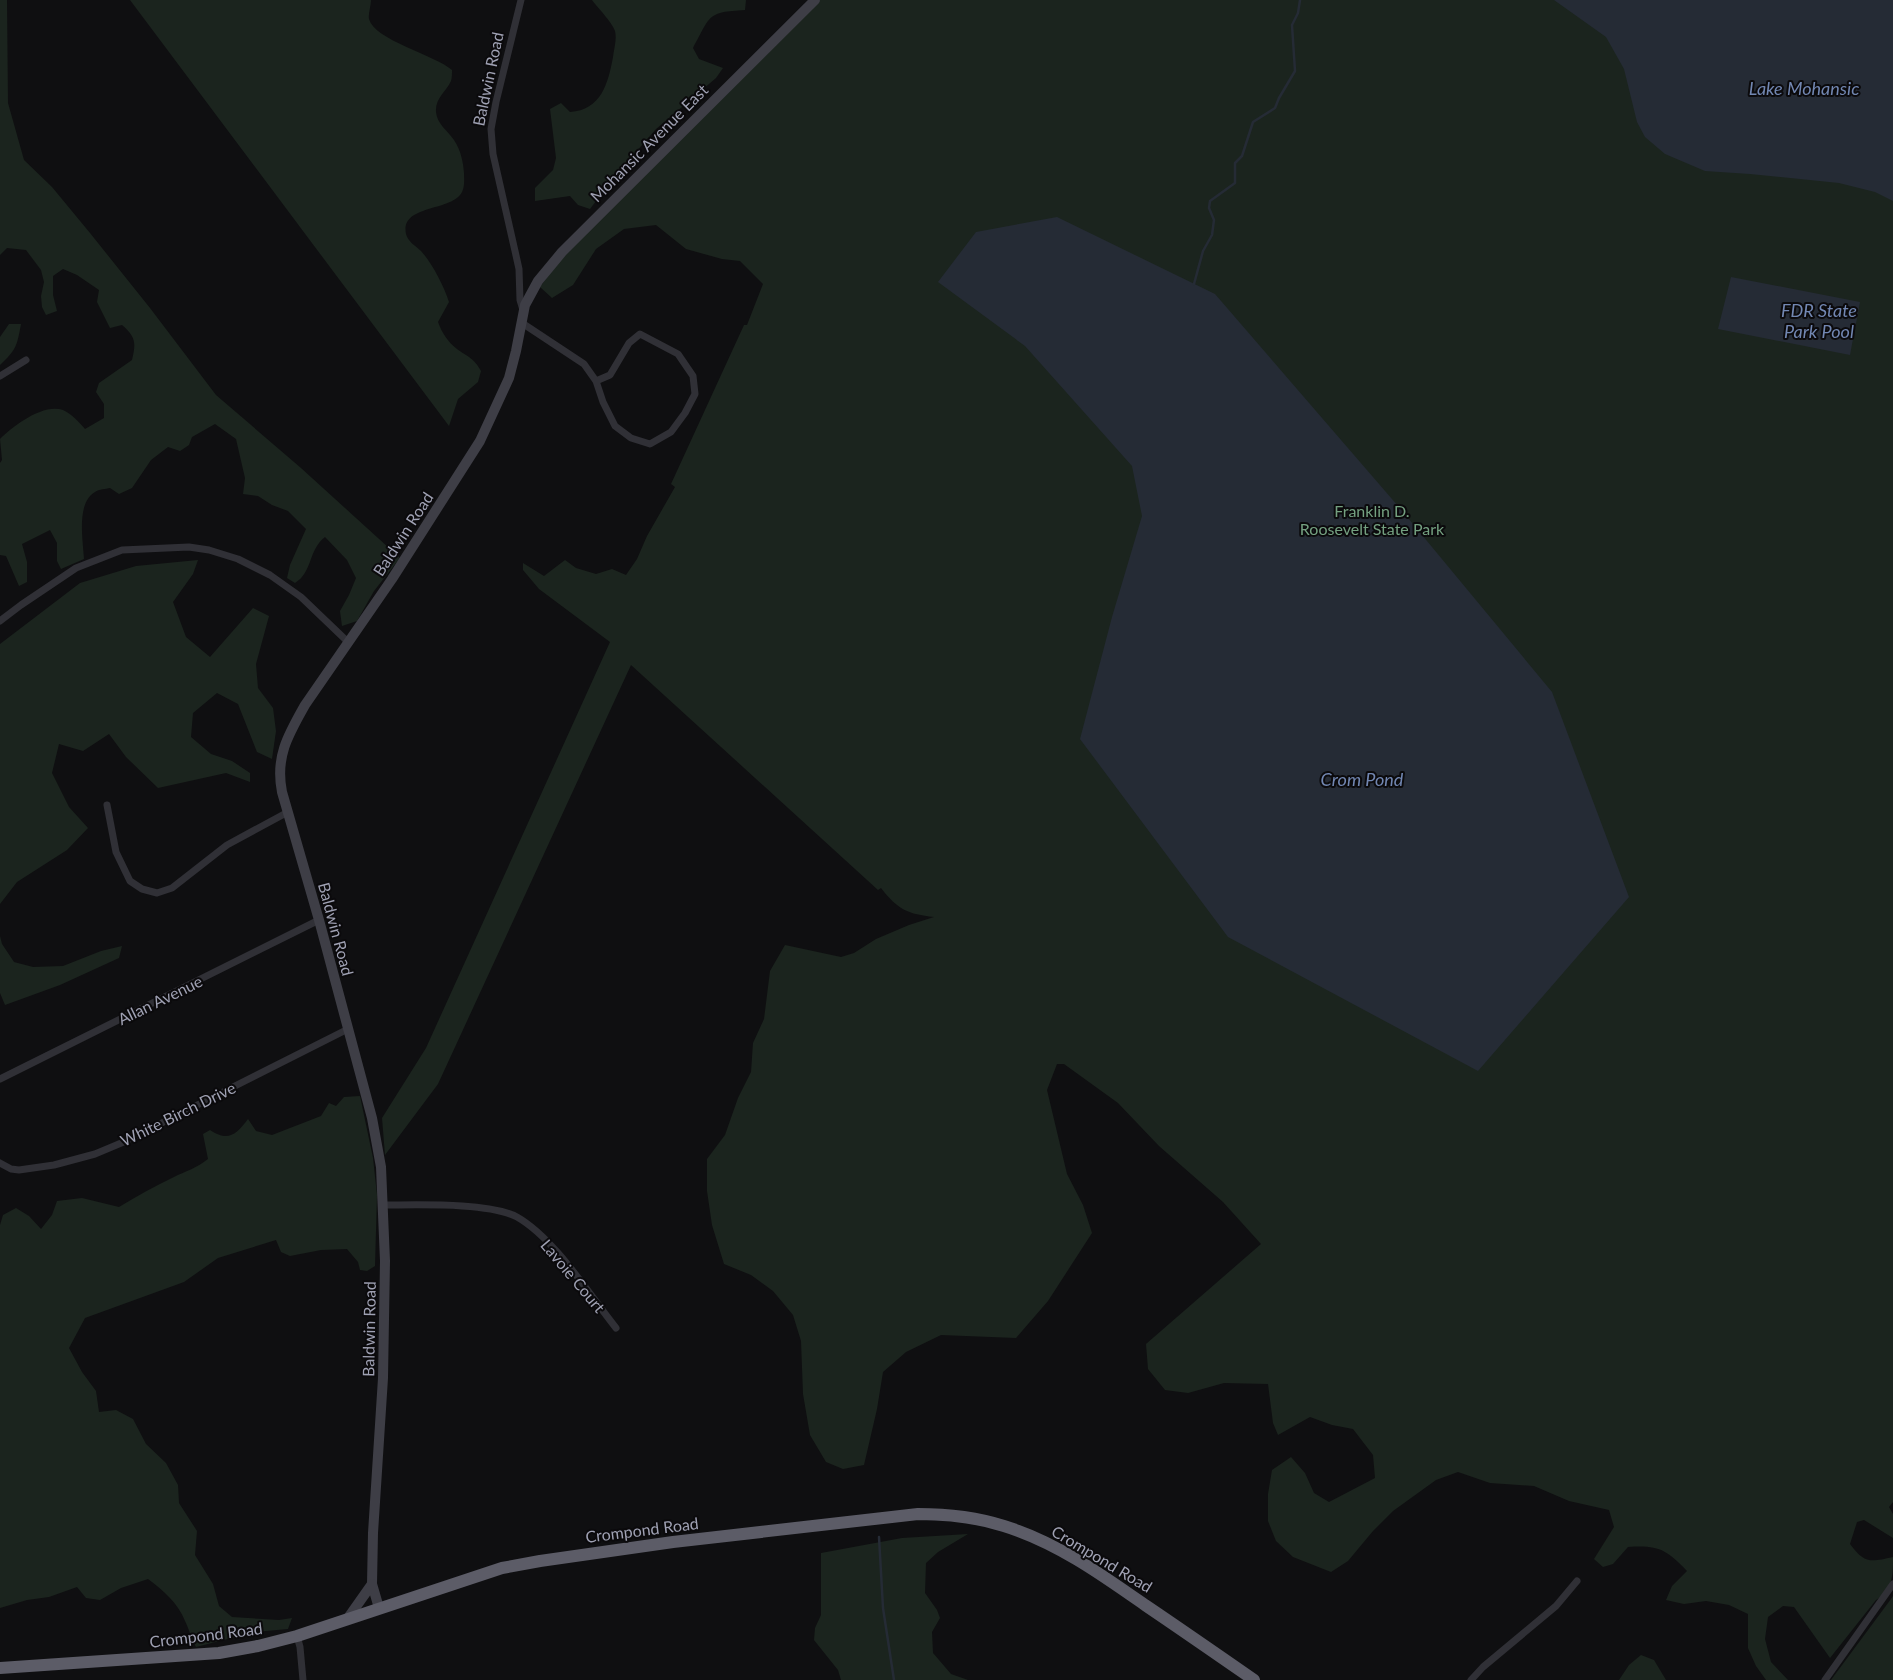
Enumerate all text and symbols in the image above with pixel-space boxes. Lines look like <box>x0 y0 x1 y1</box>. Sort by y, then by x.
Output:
street label: Baldwin Road <box>468 30 507 128</box>
water label: Lake Mohansic <box>1749 77 1859 99</box>
street label: Mohansic Avenue East <box>586 80 712 205</box>
water label: FDR State Park Pool <box>1781 299 1857 342</box>
street label: Baldwin Road <box>369 488 437 579</box>
park label: Franklin D. Roosevelt State Park <box>1300 501 1445 538</box>
water label: Crom Pond <box>1321 768 1404 790</box>
street label: Baldwin Road <box>315 880 358 978</box>
street label: Allan Avenue <box>114 971 205 1028</box>
street label: White Birch Drive <box>117 1077 238 1150</box>
street label: Lavoie Court <box>537 1235 610 1316</box>
street label: Baldwin Road <box>358 1281 379 1377</box>
street label: Crompond Road <box>584 1513 700 1546</box>
street label: Crompond Road <box>1049 1521 1156 1596</box>
street label: Crompond Road <box>148 1618 264 1651</box>

